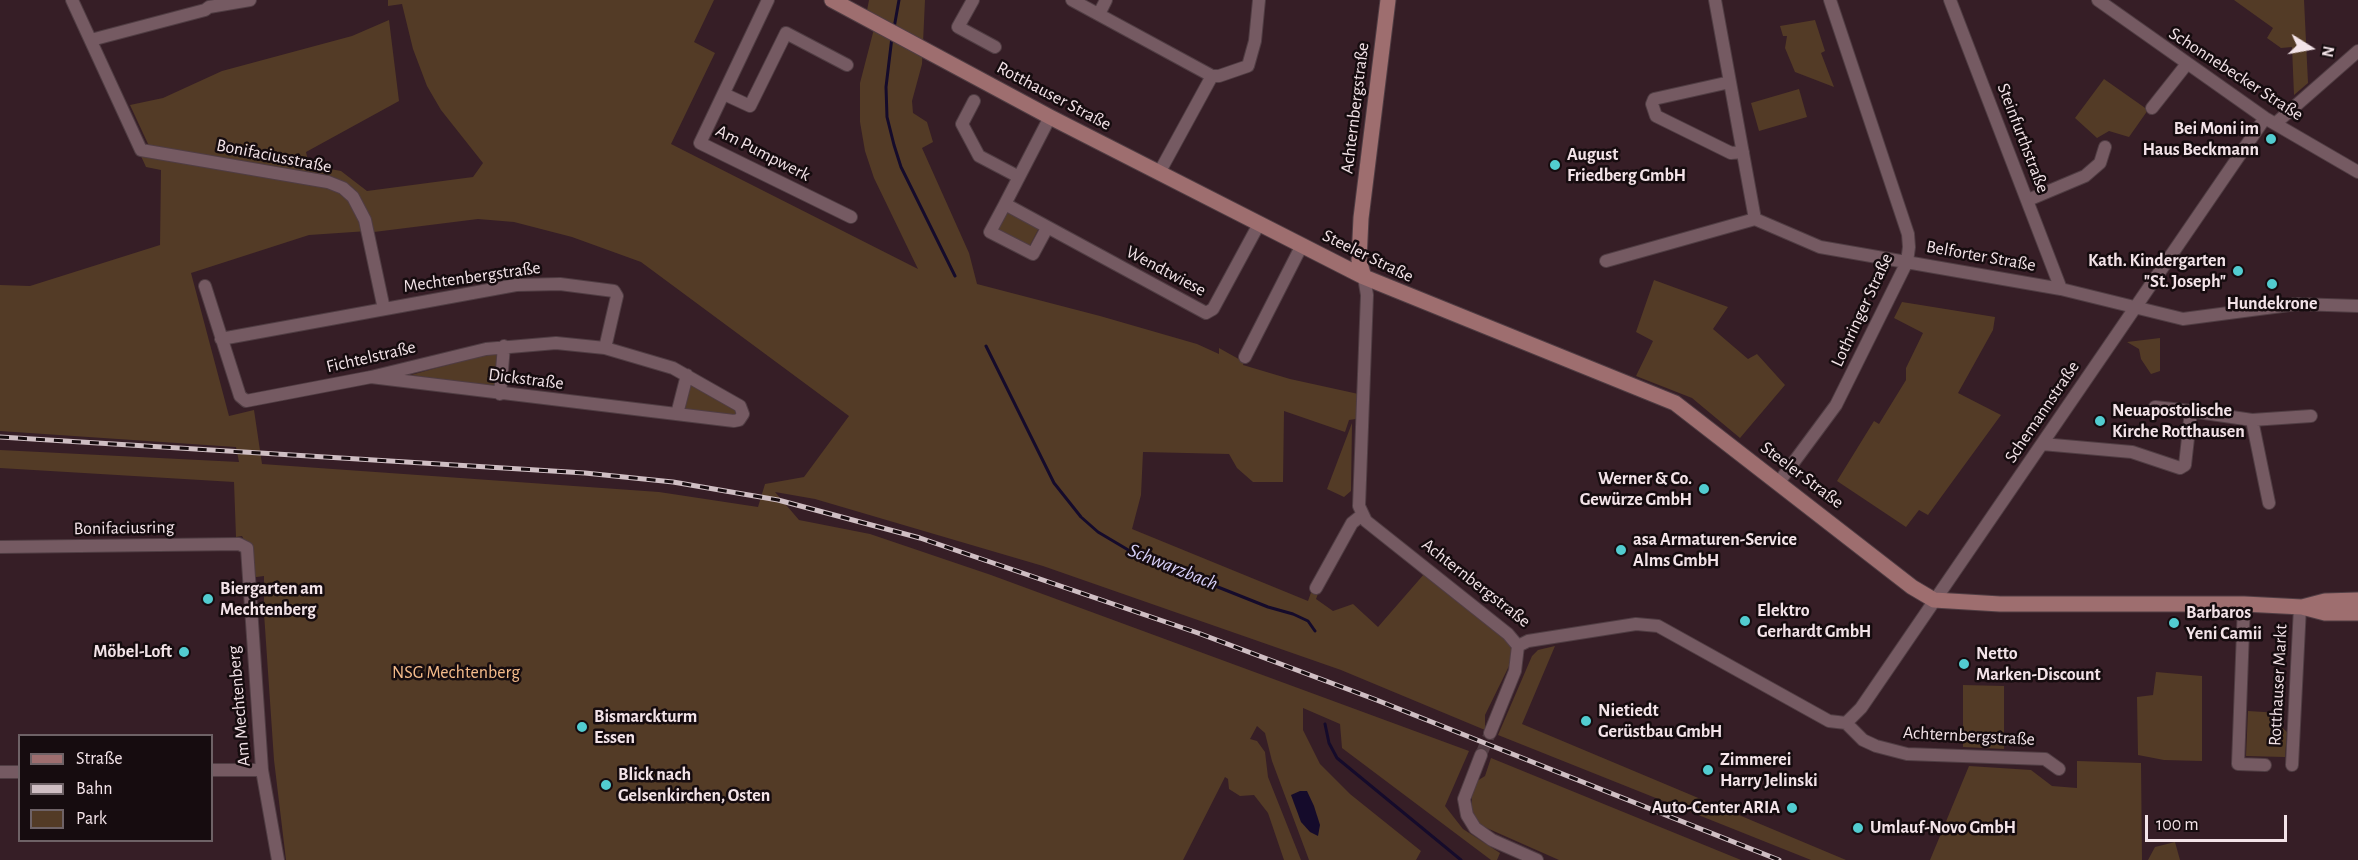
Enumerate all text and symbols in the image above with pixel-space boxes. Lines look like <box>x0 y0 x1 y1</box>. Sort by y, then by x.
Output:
north arrow <box>2280 18 2340 78</box>
street label: Schonnebecker Straße <box>2165 23 2307 125</box>
street label: Achternbergstraße <box>1336 41 1374 175</box>
text: N <box>2319 44 2337 58</box>
street label: Rotthauser Straße <box>993 57 1115 135</box>
street label: Steinfurthstraße <box>1992 80 2054 196</box>
place label: Bei Moni im Haus Beckmann <box>2142 118 2259 160</box>
street label: Am Pumpwerk <box>712 120 814 186</box>
marker: Bei Moni im Haus Beckmann <box>2264 132 2278 146</box>
street label: Bonifaciusstraße <box>214 134 334 178</box>
place label: August Friedberg GmbH <box>1567 144 1686 186</box>
marker: August Friedberg GmbH <box>1548 158 1562 172</box>
street label: Steeler Straße <box>1319 225 1417 287</box>
street label: Belforter Straße <box>1925 236 2037 276</box>
street label: Wendtwiese <box>1122 241 1210 301</box>
street label: Lothringer Straße <box>1826 250 1898 370</box>
place label: Kath. Kindergarten "St. Joseph" <box>2088 250 2226 292</box>
street label: Mechtenbergstraße <box>402 257 542 297</box>
marker: Kath. Kindergarten "St. Joseph" <box>2231 264 2245 278</box>
marker: Hundekrone <box>2265 277 2279 291</box>
place label: Hundekrone <box>2226 293 2318 315</box>
street label: Fichtelstraße <box>324 336 418 378</box>
street label: Schemannstraße <box>2000 357 2084 467</box>
street label: Dickstraße <box>487 364 565 394</box>
place label: Neuapostolische Kirche Rotthausen <box>2112 400 2245 442</box>
marker: Neuapostolische Kirche Rotthausen <box>2093 414 2107 428</box>
street label: Steeler Straße <box>1756 437 1848 513</box>
place label: Werner & Co. Gewürze GmbH <box>1580 468 1692 510</box>
marker: Werner & Co. Gewürze GmbH <box>1697 482 1711 496</box>
street label: Bonifaciusring <box>73 516 175 540</box>
place label: asa Armaturen-Service Alms GmbH <box>1633 529 1797 572</box>
street label: Achternbergstraße <box>1417 534 1535 632</box>
water label: Schwarzbach <box>1125 538 1221 596</box>
marker: asa Armaturen-Service Alms GmbH <box>1614 543 1628 557</box>
place label: Biergarten am Mechtenberg <box>220 578 323 620</box>
marker: Biergarten am Mechtenberg <box>201 592 215 606</box>
place label: Elektro Gerhardt GmbH <box>1757 600 1871 642</box>
place label: Barbaros Yeni Camii <box>2186 602 2262 644</box>
marker: Elektro Gerhardt GmbH <box>1738 614 1752 628</box>
marker: Barbaros Yeni Camii <box>2167 616 2181 630</box>
street label: Rotthauser Markt <box>2264 623 2292 747</box>
place label: Möbel-Loft <box>93 641 172 663</box>
place label: Netto Marken-Discount <box>1976 643 2101 686</box>
marker: Möbel-Loft <box>177 645 191 659</box>
street label: Am Mechtenberg <box>223 645 255 767</box>
marker: Netto Marken-Discount <box>1957 657 1971 671</box>
park label: NSG Mechtenberg <box>392 662 520 684</box>
place label: Nietiedt Gerüstbau GmbH <box>1598 700 1722 742</box>
place label: Bismarckturm Essen <box>594 706 697 748</box>
marker: Nietiedt Gerüstbau GmbH <box>1579 714 1593 728</box>
marker: Bismarckturm Essen <box>575 720 589 734</box>
street label: Achternbergstraße <box>1903 722 2035 750</box>
legend <box>18 734 213 842</box>
place label: Zimmerei Harry Jelinski <box>1720 749 1818 792</box>
text: Straße <box>76 750 122 768</box>
marker: Zimmerei Harry Jelinski <box>1701 763 1715 777</box>
place label: Blick nach Gelsenkirchen, Osten <box>618 764 770 806</box>
marker: Blick nach Gelsenkirchen, Osten <box>599 778 613 792</box>
text: Bahn <box>76 780 112 798</box>
place label: Auto-Center ARIA <box>1652 797 1780 819</box>
marker: Auto-Center ARIA <box>1785 801 1799 815</box>
scale bar <box>2148 803 2290 841</box>
text: Park <box>76 810 107 828</box>
text: 100 m <box>2156 816 2199 834</box>
place label: Umlauf-Novo GmbH <box>1870 817 2016 839</box>
marker: Umlauf-Novo GmbH <box>1851 821 1865 835</box>

